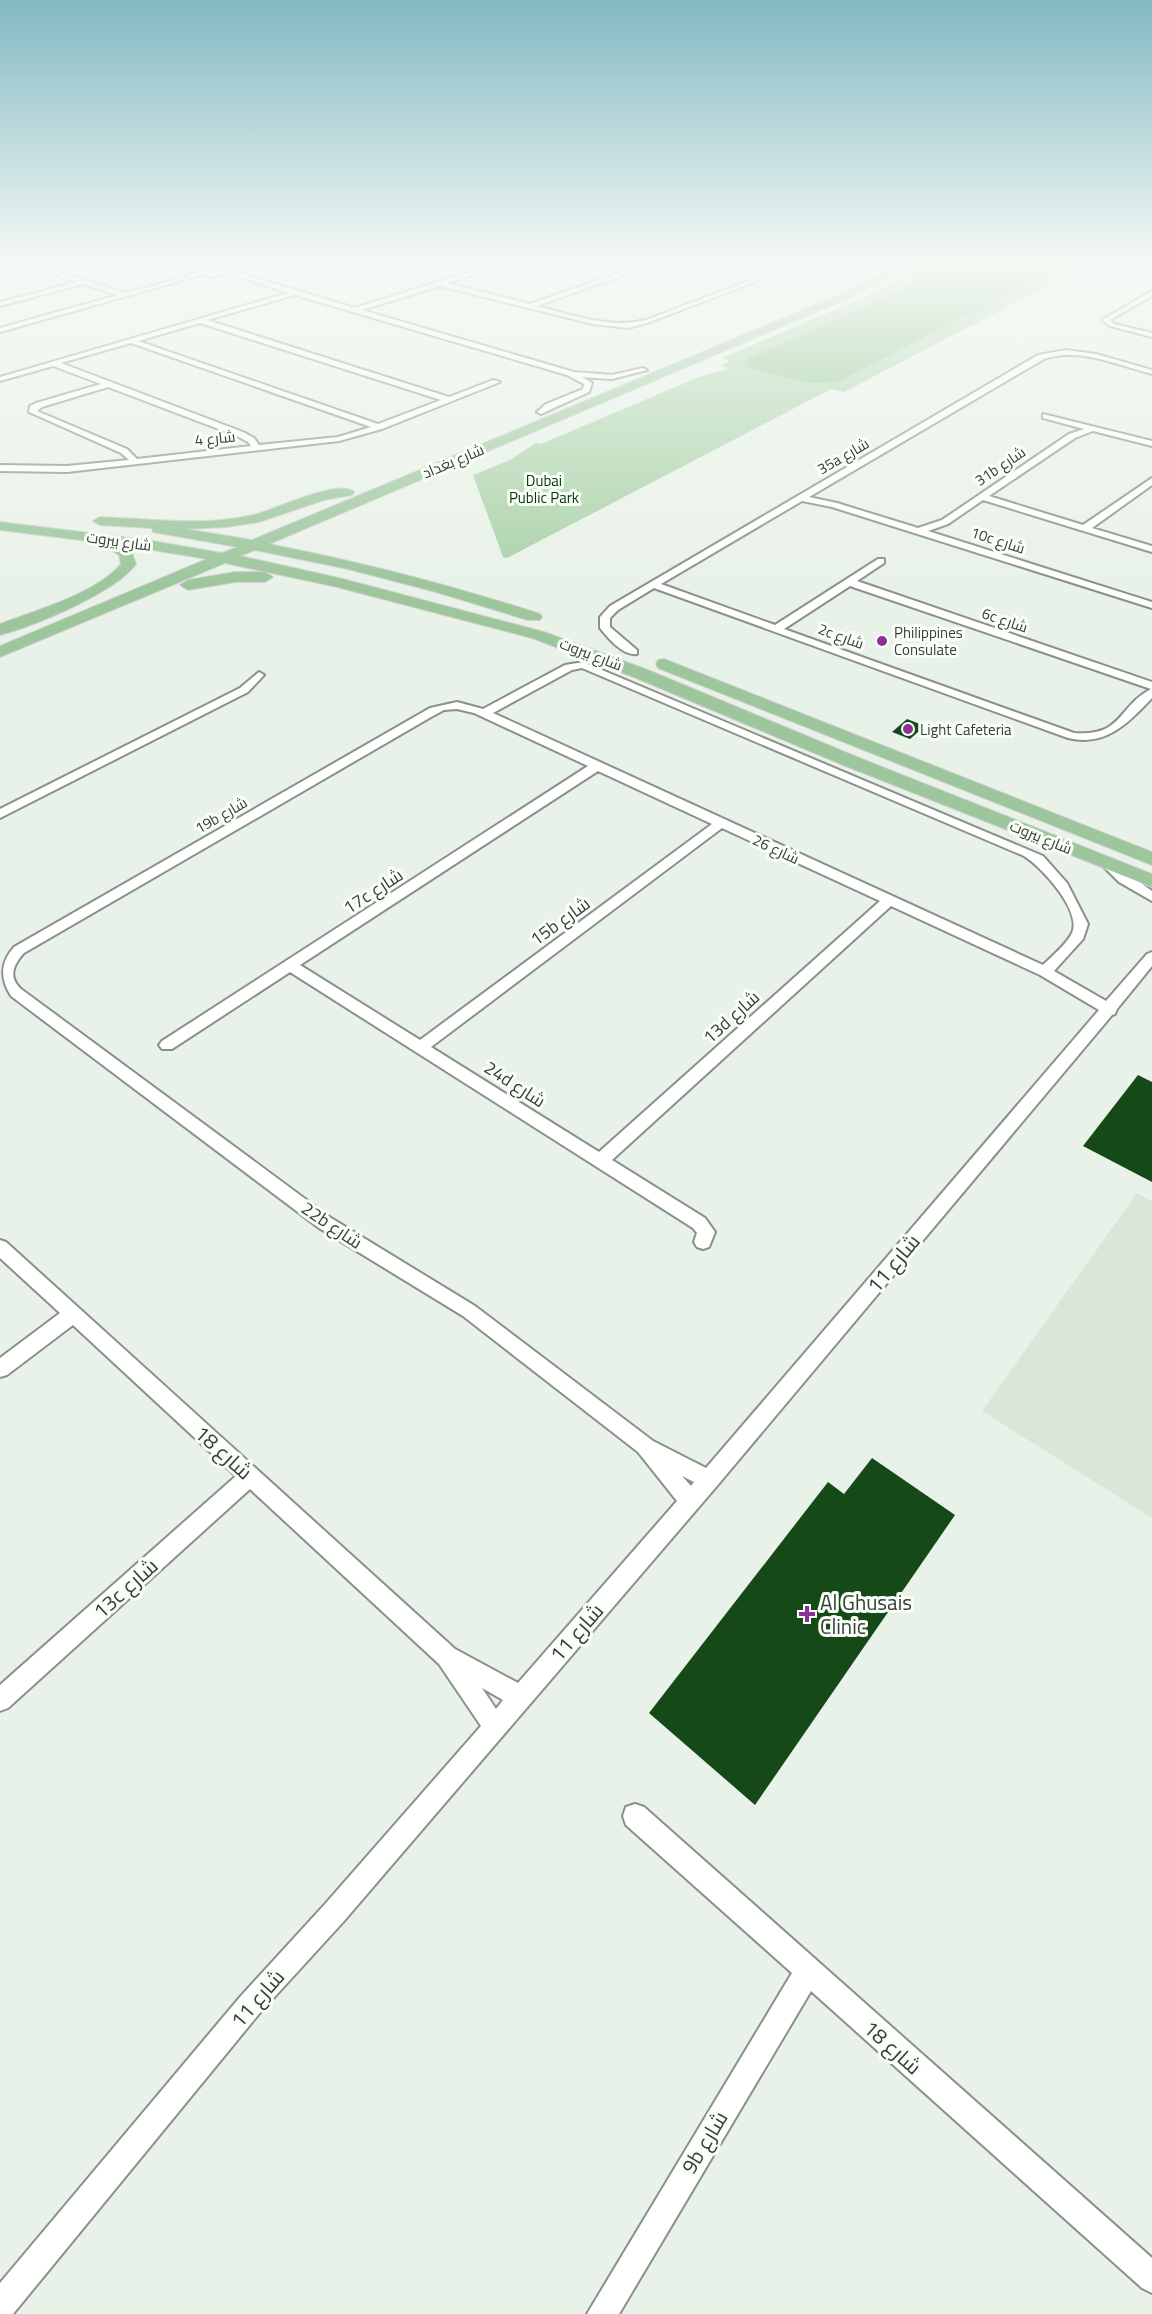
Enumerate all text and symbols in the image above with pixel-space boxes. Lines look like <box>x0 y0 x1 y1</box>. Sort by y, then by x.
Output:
street label: شارع 4 <box>194 424 236 452</box>
street label: 35a شارع <box>813 432 873 480</box>
street label: شارع بغداد <box>418 438 488 484</box>
street label: 31b شارع <box>970 441 1030 491</box>
park label: Dubai Public Park <box>509 469 579 509</box>
street label: 10c شارع <box>968 520 1028 560</box>
street label: شارع بيروت <box>85 525 153 557</box>
street label: 6c شارع <box>979 601 1031 639</box>
street label: 2c شارع <box>815 617 867 655</box>
place label: Philippines Consulate <box>894 621 963 661</box>
street label: شارع بيروت <box>556 632 626 676</box>
marker: Philippines Consulate <box>875 634 889 648</box>
place label: Light Cafeteria <box>920 718 1012 741</box>
marker: Light Cafeteria <box>901 722 915 736</box>
street label: 19b شارع <box>191 791 251 839</box>
street label: شارع بيروت <box>1006 814 1076 860</box>
street label: شارع 26 <box>749 828 803 870</box>
street label: 17c شارع <box>338 861 408 921</box>
street label: 15b شارع <box>524 890 596 952</box>
street label: 13d شارع <box>697 984 765 1050</box>
street label: 24d شارع <box>479 1054 551 1114</box>
street label: 22b شارع <box>296 1195 368 1255</box>
street label: شارع 11 <box>859 1226 927 1300</box>
street label: شارع 18 <box>188 1417 260 1487</box>
street label: 13c شارع <box>85 1550 165 1626</box>
place label: Al Ghusais Clinic <box>820 1586 912 1642</box>
street label: شارع 11 <box>541 1596 611 1668</box>
marker: Al Ghusais Clinic <box>798 1605 816 1623</box>
street label: شارع 11 <box>222 1962 292 2034</box>
street label: شارع 18 <box>857 2012 929 2082</box>
street label: 9b شارع <box>673 2105 735 2179</box>

